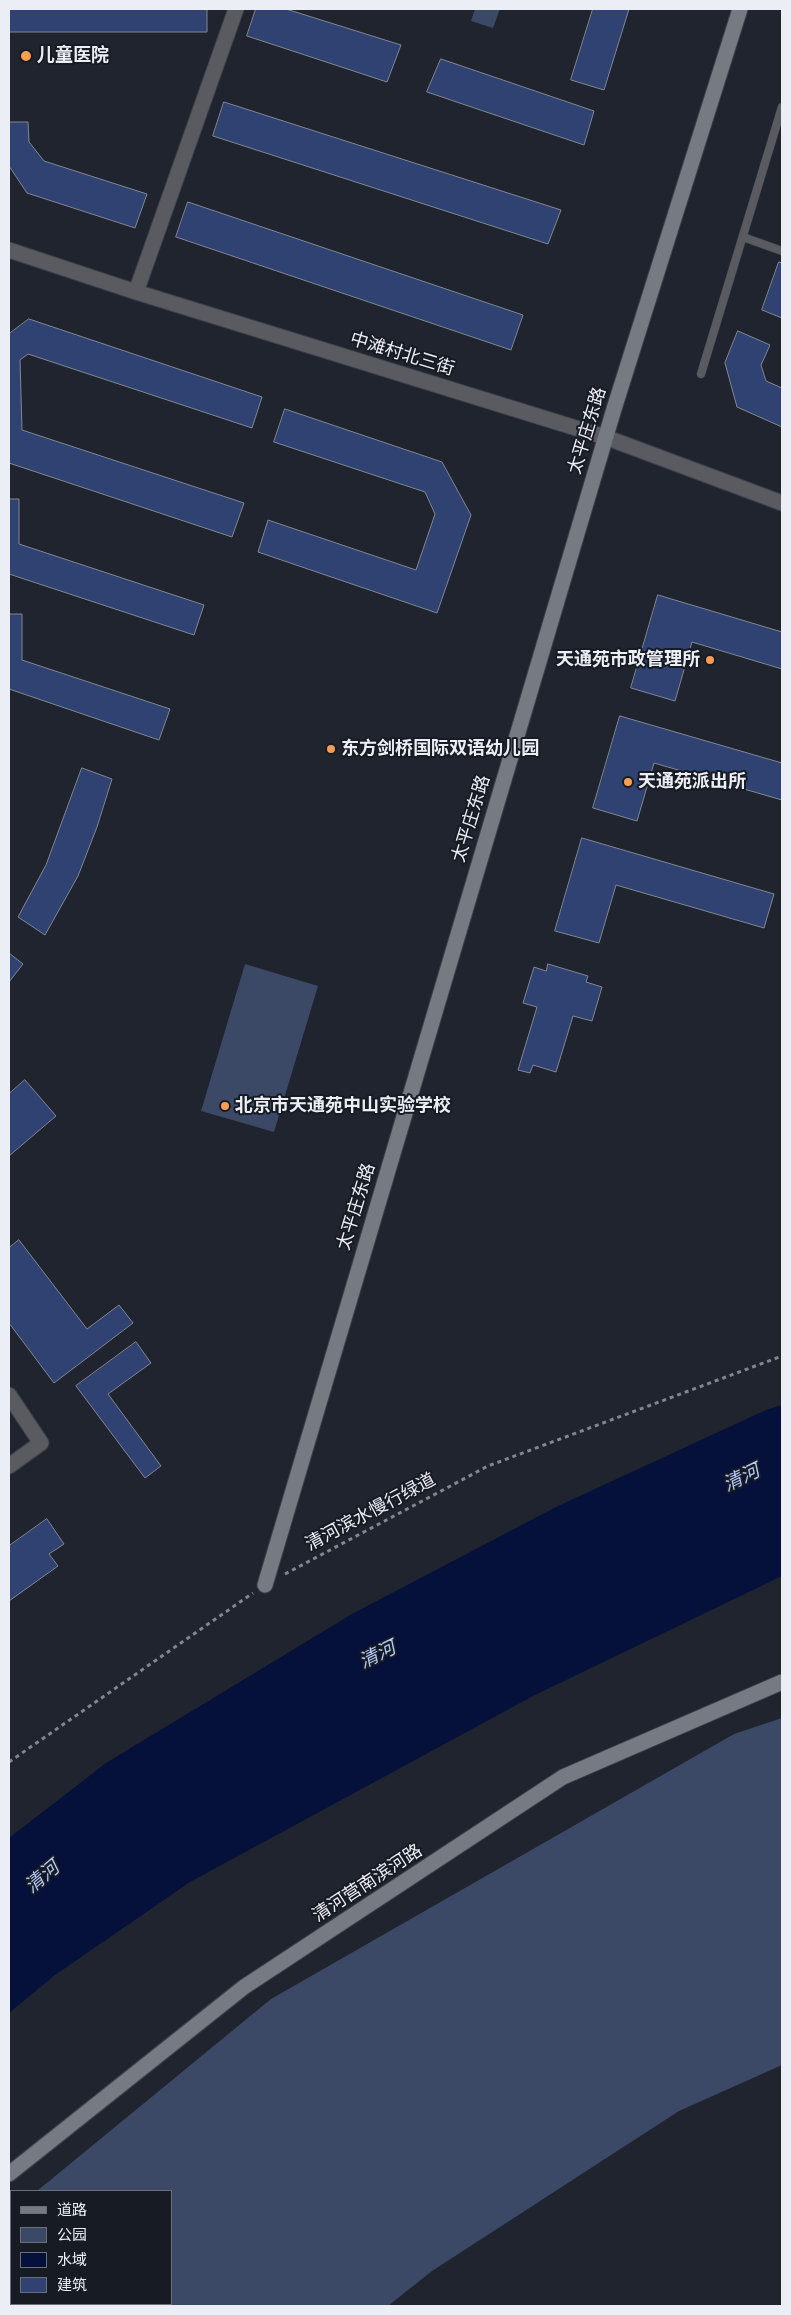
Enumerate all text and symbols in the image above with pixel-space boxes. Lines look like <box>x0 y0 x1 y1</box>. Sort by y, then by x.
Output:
place label: 儿童医院 <box>37 45 109 67</box>
marker: 儿童医院 <box>19 49 33 63</box>
street label: 中滩村北三街 <box>347 329 457 381</box>
street label: 太平庄东路 <box>565 385 611 477</box>
place label: 天通苑市政管理所 <box>556 649 700 671</box>
marker: 天通苑市政管理所 <box>704 654 716 666</box>
place label: 东方剑桥国际双语幼儿园 <box>341 738 539 760</box>
marker: 东方剑桥国际双语幼儿园 <box>325 743 337 755</box>
place label: 天通苑派出所 <box>638 771 746 793</box>
street label: 太平庄东路 <box>449 773 495 865</box>
marker: 天通苑派出所 <box>622 776 634 788</box>
place label: 北京市天通苑中山实验学校 <box>235 1095 451 1117</box>
marker: 北京市天通苑中山实验学校 <box>219 1100 231 1112</box>
street label: 太平庄东路 <box>334 1161 380 1253</box>
water label: 清河 <box>720 1460 764 1498</box>
street label: 清河滨水慢行绿道 <box>302 1470 440 1556</box>
water label: 清河 <box>356 1637 400 1675</box>
street label: 清河营南滨河路 <box>309 1841 427 1927</box>
water label: 清河 <box>21 1857 65 1899</box>
legend <box>10 2190 172 2305</box>
text: 道路 <box>57 2199 87 2220</box>
text: 公园 <box>57 2224 87 2245</box>
text: 水域 <box>57 2249 87 2270</box>
text: 建筑 <box>57 2274 87 2295</box>

